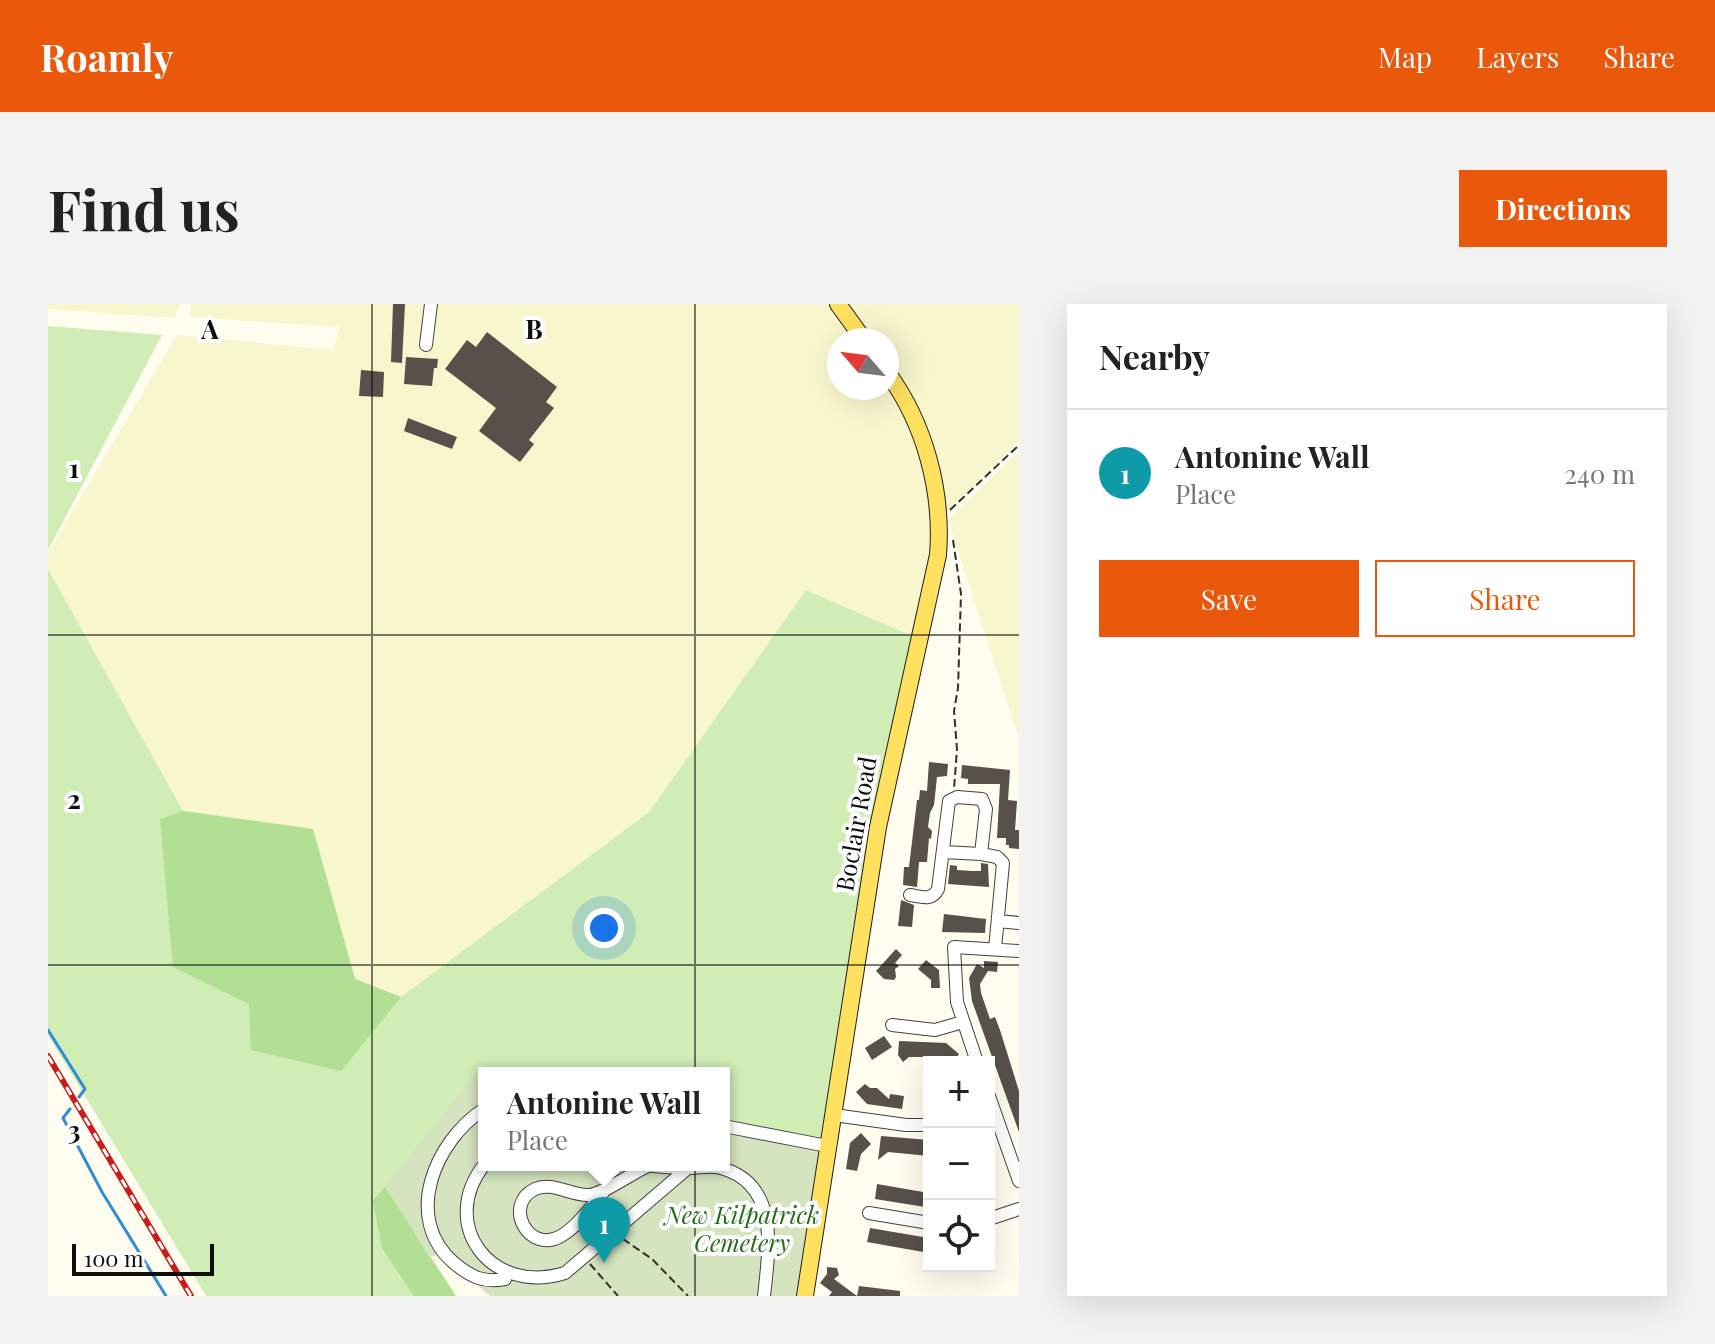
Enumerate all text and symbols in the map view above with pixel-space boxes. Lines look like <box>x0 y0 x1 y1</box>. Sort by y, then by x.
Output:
text: Roamly <box>40 31 173 82</box>
text: Map <box>1378 38 1432 75</box>
text: Layers <box>1476 38 1559 75</box>
text: Share <box>1603 38 1675 75</box>
button: Directions <box>1459 170 1667 247</box>
text: Find us <box>48 171 240 246</box>
text: A <box>200 311 219 346</box>
text: B <box>525 311 543 346</box>
north arrow <box>827 328 899 400</box>
text: Nearby <box>1099 333 1210 379</box>
text: Antonine Wall <box>1175 436 1370 476</box>
text: 1 <box>69 450 79 485</box>
text: 1 <box>1120 456 1130 491</box>
text: 240 m <box>1565 456 1635 491</box>
text: Place <box>1175 476 1236 511</box>
button: Save <box>1099 560 1359 637</box>
button: Share <box>1375 560 1635 637</box>
street label: Boclair Road <box>827 754 883 894</box>
text: 2 <box>67 781 81 816</box>
your location <box>584 908 624 948</box>
map controls <box>923 1056 995 1272</box>
button: + <box>923 1056 995 1128</box>
popup <box>478 1067 730 1171</box>
text: Antonine Wall <box>507 1082 701 1122</box>
text: 3 <box>68 1112 80 1147</box>
text: Place <box>507 1122 568 1157</box>
button: − <box>923 1128 995 1200</box>
pin: 1 <box>578 1197 630 1263</box>
park label: New Kilpatrick Cemetery <box>663 1198 819 1258</box>
button: locate <box>923 1200 995 1272</box>
scale bar <box>72 1240 214 1276</box>
text: 100 m <box>84 1243 144 1273</box>

